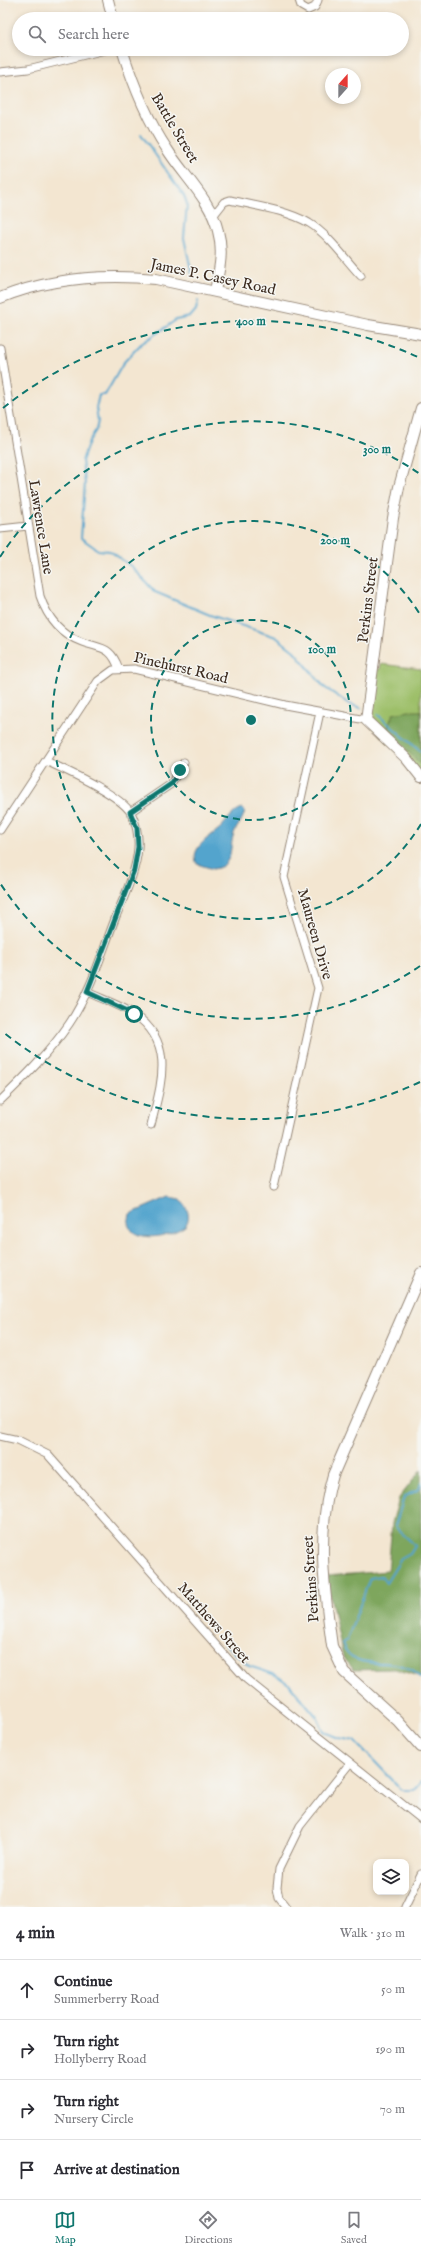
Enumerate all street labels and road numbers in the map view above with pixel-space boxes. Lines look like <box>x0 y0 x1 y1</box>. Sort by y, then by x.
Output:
street label: Battle Street <box>147 90 203 166</box>
street label: James P. Casey Road <box>147 254 278 300</box>
street label: Lawrence Lane <box>24 478 58 576</box>
street label: Perkins Street <box>353 556 383 644</box>
street label: Pinehurst Road <box>132 648 231 688</box>
street label: Maureen Drive <box>293 886 337 982</box>
street label: Perkins Street <box>299 1535 323 1623</box>
street label: Matthews Street <box>174 1579 254 1667</box>

